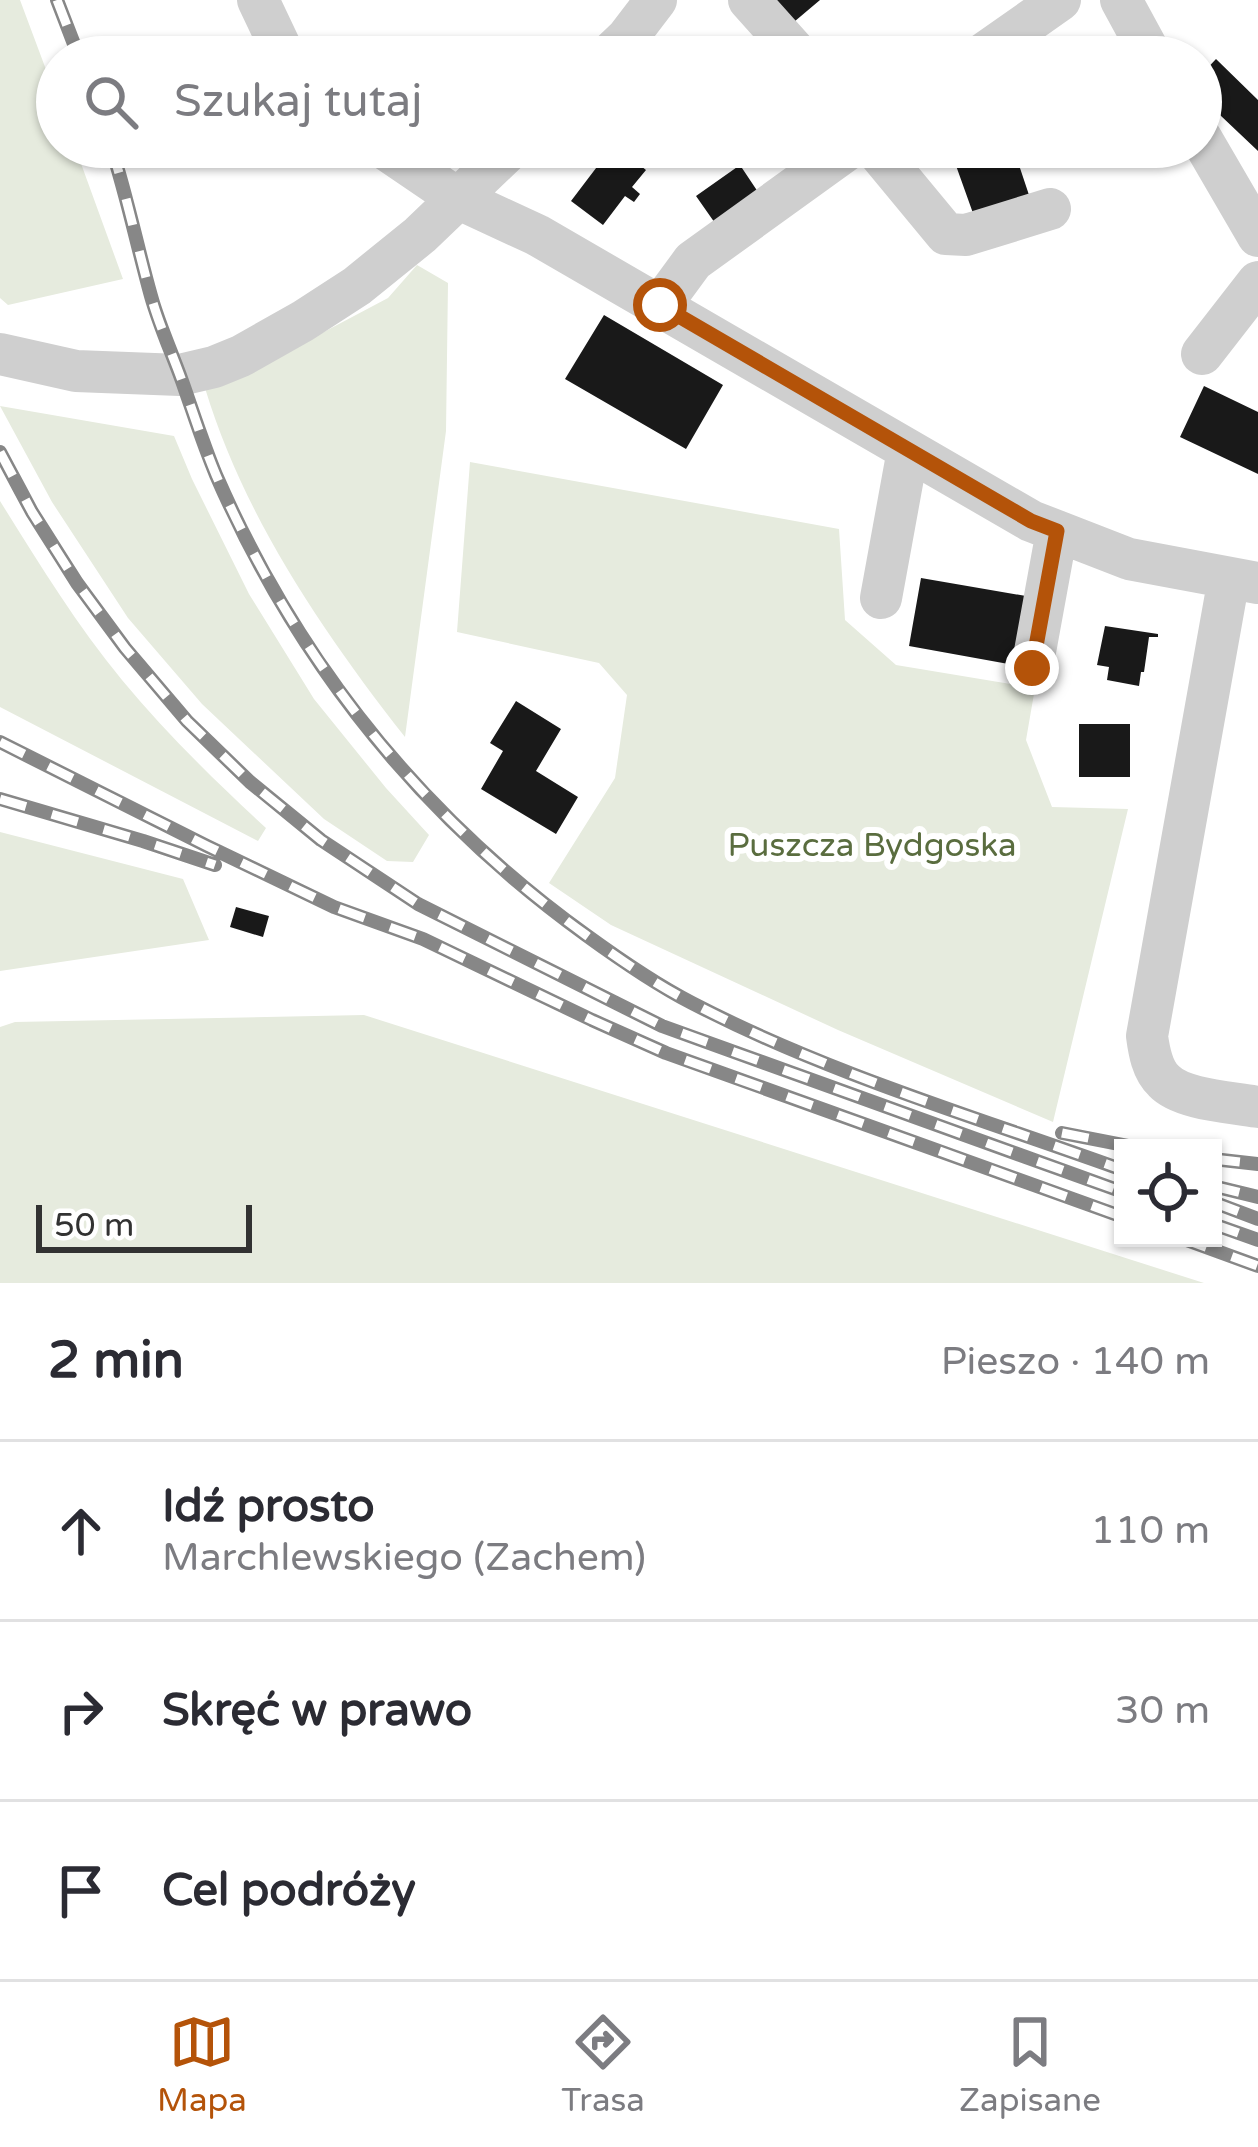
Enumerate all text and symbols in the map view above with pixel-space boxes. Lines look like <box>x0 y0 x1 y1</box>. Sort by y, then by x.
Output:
search box <box>36 36 1222 168</box>
icon: search <box>78 69 144 135</box>
text: Szukaj tutaj <box>174 75 423 129</box>
route start <box>633 278 687 332</box>
route end <box>1005 641 1059 695</box>
park label: Puszcza Bydgoska <box>727 826 1017 865</box>
map controls <box>1114 1139 1222 1247</box>
button: locate <box>1114 1139 1222 1247</box>
scale bar <box>36 1199 252 1252</box>
text: 50 m <box>54 1206 134 1245</box>
text: 2 min <box>48 1330 184 1392</box>
text: Pieszo · 140 m <box>941 1338 1210 1385</box>
text: Idź prosto <box>162 1480 375 1534</box>
icon: ahead <box>48 1498 114 1564</box>
text: 110 m <box>1091 1507 1210 1554</box>
text: Marchlewskiego (Zachem) <box>162 1534 646 1581</box>
icon: right <box>48 1678 114 1744</box>
text: Skręć w prawo <box>162 1684 472 1738</box>
text: 30 m <box>1115 1687 1210 1734</box>
icon: arrive <box>48 1858 114 1924</box>
text: Cel podróży <box>162 1864 416 1918</box>
tab: Mapa <box>157 2009 247 2120</box>
tab: Trasa <box>561 2009 645 2120</box>
tab: Zapisane <box>959 2009 1101 2120</box>

